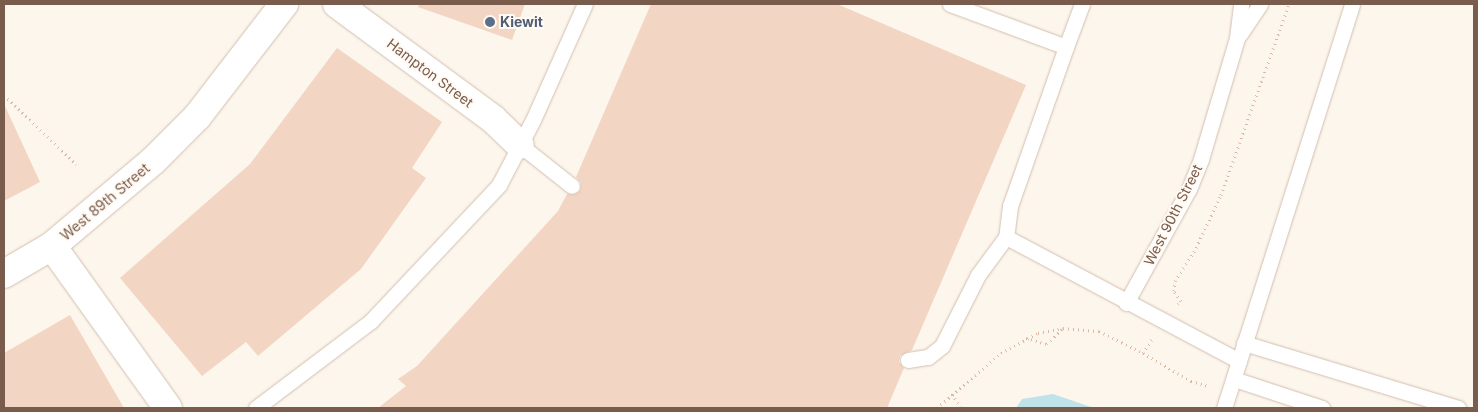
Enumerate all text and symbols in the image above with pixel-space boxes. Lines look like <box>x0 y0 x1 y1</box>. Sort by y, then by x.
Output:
place label: Kiewit <box>500 14 543 30</box>
marker: Kiewit <box>484 16 496 28</box>
street label: Hampton Street <box>384 35 476 111</box>
street label: West 89th Street <box>57 160 153 244</box>
street label: West 90th Street <box>1140 162 1206 268</box>

